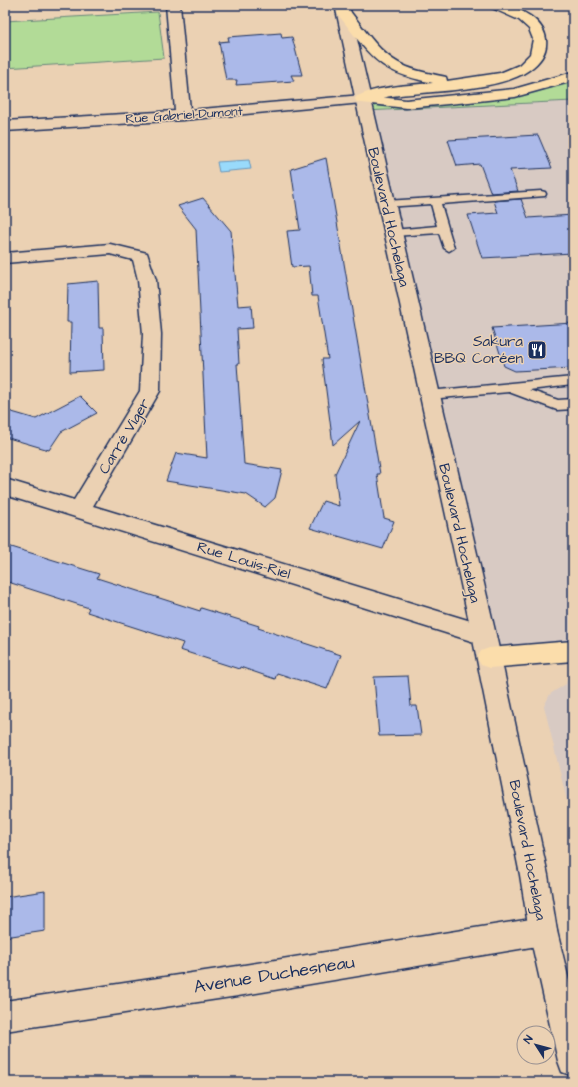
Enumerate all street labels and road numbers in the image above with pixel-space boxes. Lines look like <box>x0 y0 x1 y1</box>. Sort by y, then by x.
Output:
street label: Rue Gabriel-Dumont <box>125 102 244 128</box>
street label: Boulevard Hochelaga <box>361 145 415 289</box>
street label: Carré Viger <box>94 395 156 478</box>
street label: Boulevard Hochelaga <box>432 461 486 605</box>
street label: Rue Louis-Riel <box>195 536 293 585</box>
street label: Boulevard Hochelaga <box>503 778 551 923</box>
street label: Avenue Duchesneau <box>192 949 356 1000</box>

